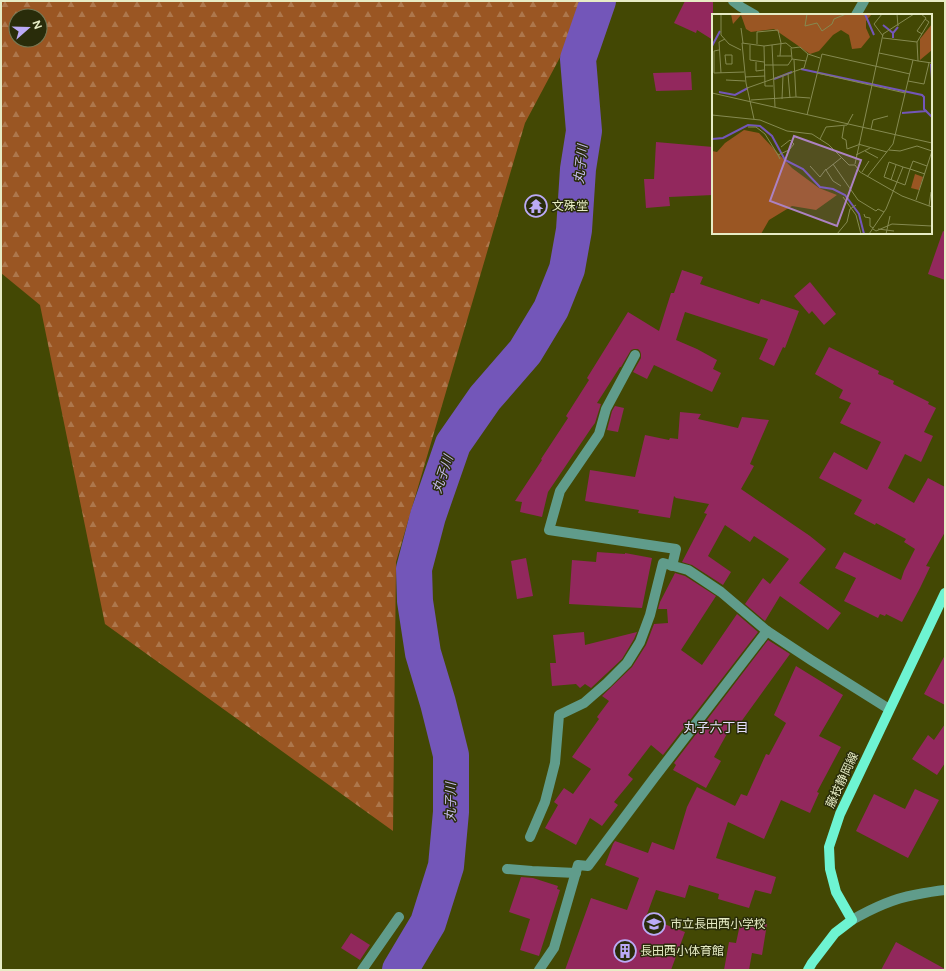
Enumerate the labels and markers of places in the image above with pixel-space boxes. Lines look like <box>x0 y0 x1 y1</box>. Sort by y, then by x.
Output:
temple icon: 文殊堂 <box>523 193 549 219</box>
place label: 文殊堂 <box>552 199 588 213</box>
school or university icon: 市立長田西小学校 <box>641 911 667 937</box>
place label: 市立長田西小学校 <box>670 917 766 931</box>
building icon: 長田西小体育館 <box>612 938 638 964</box>
place label: 長田西小体育館 <box>640 944 724 958</box>

